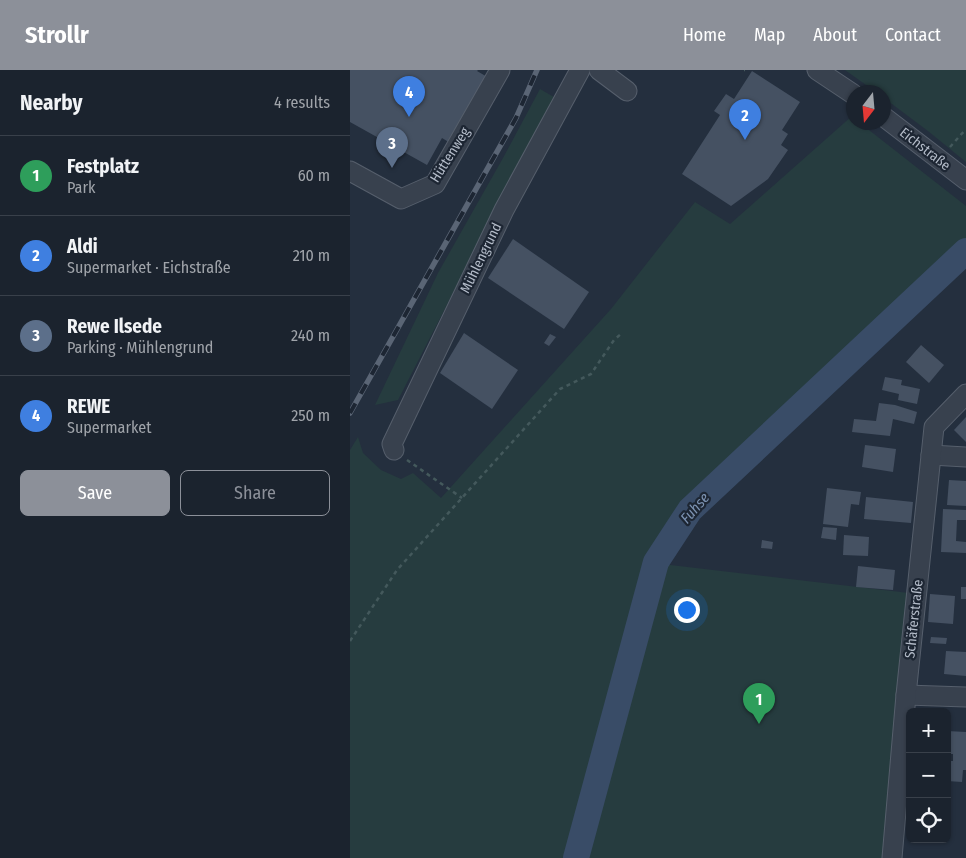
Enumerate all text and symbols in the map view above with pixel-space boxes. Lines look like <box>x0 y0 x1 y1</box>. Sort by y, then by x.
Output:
text: Strollr <box>25 21 89 49</box>
text: Home <box>683 24 726 46</box>
text: Map <box>754 24 785 46</box>
text: About <box>813 24 857 46</box>
text: Contact <box>885 24 941 46</box>
pin: 4 <box>393 76 425 117</box>
north arrow <box>846 85 891 130</box>
text: Nearby <box>20 90 82 116</box>
text: 4 results <box>274 93 330 112</box>
pin: 2 <box>729 99 761 140</box>
street label: Hüttenweg <box>426 124 474 186</box>
street label: Eichstraße <box>896 124 954 174</box>
pin: 3 <box>376 127 408 168</box>
text: Festplatz <box>67 155 139 178</box>
text: 1 <box>33 166 39 185</box>
text: 60 m <box>298 166 330 185</box>
text: Park <box>67 178 95 197</box>
street label: Mühlengrund <box>457 220 505 296</box>
text: Aldi <box>67 235 98 258</box>
text: 2 <box>32 246 40 265</box>
text: 210 m <box>293 246 330 265</box>
text: Supermarket · Eichstraße <box>67 258 231 277</box>
text: Rewe Ilsede <box>67 315 162 338</box>
text: 3 <box>32 326 40 345</box>
text: 240 m <box>291 326 330 345</box>
text: Parking · Mühlengrund <box>67 338 213 357</box>
text: REWE <box>67 395 110 418</box>
text: 4 <box>32 406 40 425</box>
text: 250 m <box>291 406 330 425</box>
text: Supermarket <box>67 418 151 437</box>
button: Save <box>20 470 170 516</box>
button: Share <box>180 470 330 516</box>
water label: Fuhse <box>677 489 713 527</box>
street label: Schäferstraße <box>901 579 927 659</box>
your location <box>674 597 700 623</box>
pin: 1 <box>743 683 775 724</box>
map controls <box>906 708 951 843</box>
button: + <box>906 708 951 753</box>
button: − <box>906 753 951 798</box>
button: locate <box>906 798 951 843</box>

